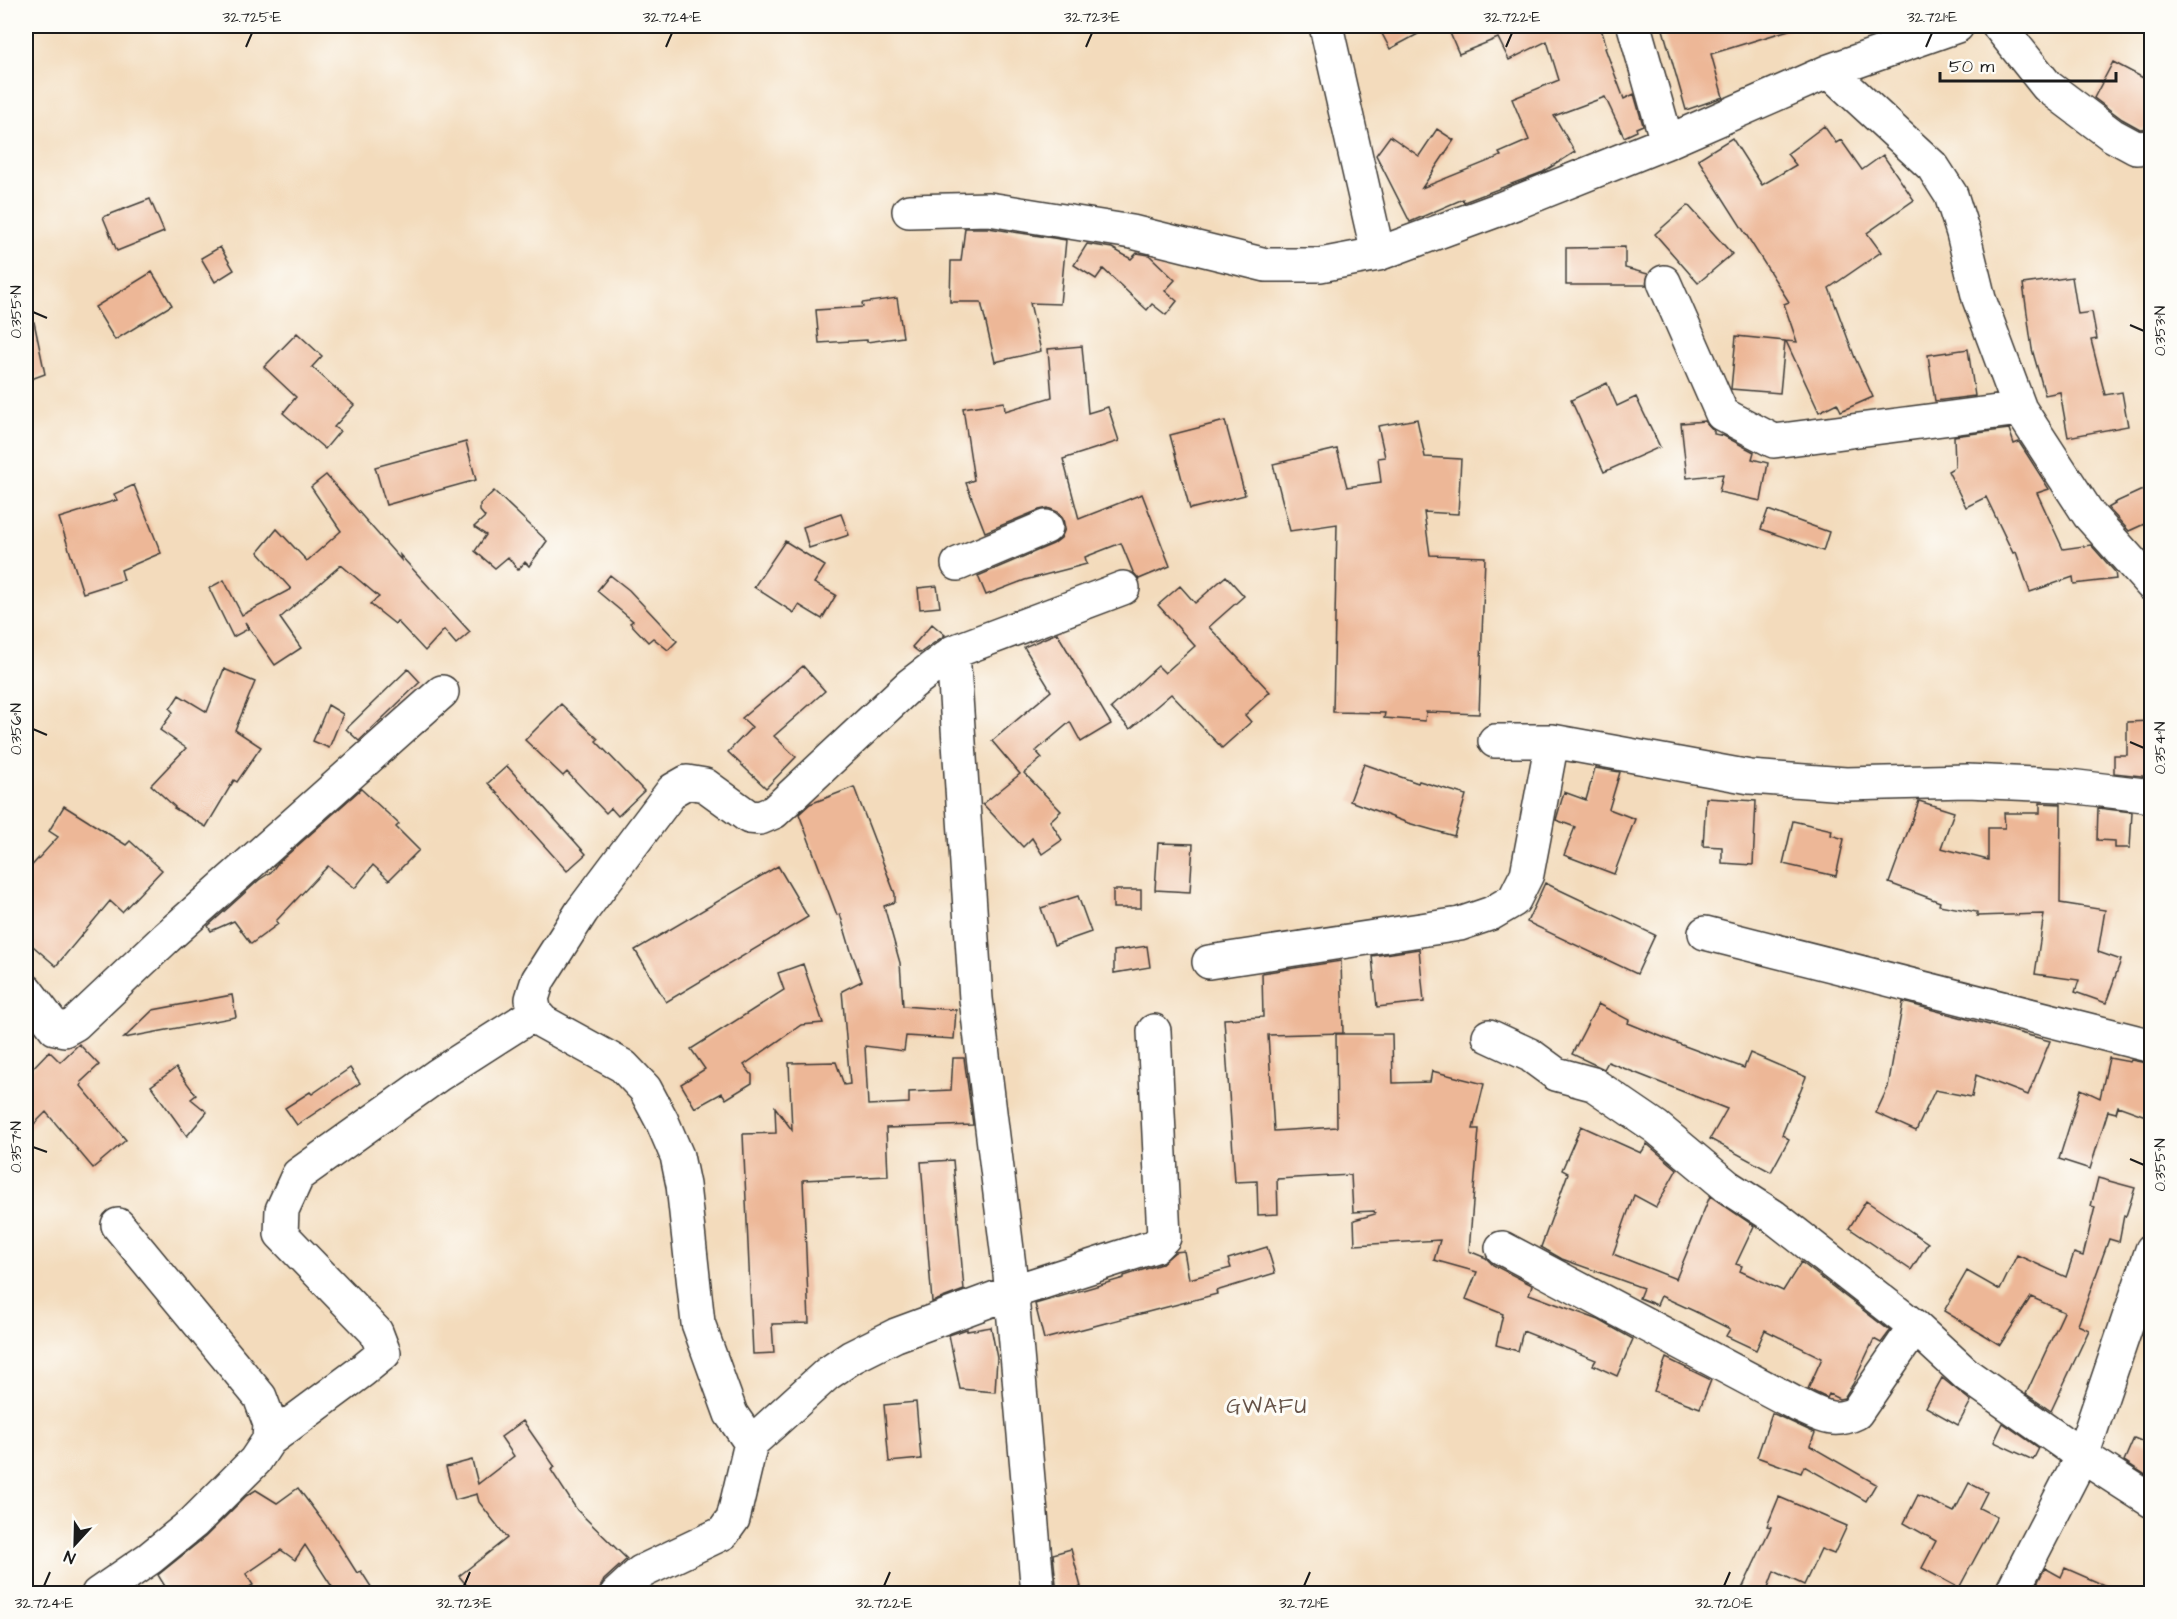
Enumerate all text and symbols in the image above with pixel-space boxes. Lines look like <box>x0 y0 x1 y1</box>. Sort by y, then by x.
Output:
text: 32.725°E <box>223 7 282 28</box>
text: 32.724°E <box>643 7 701 28</box>
text: 32.723°E <box>1064 7 1120 28</box>
text: 32.722°E <box>1484 7 1541 28</box>
text: 32.721°E <box>1907 7 1957 28</box>
scale bar <box>1940 45 2116 83</box>
text: 50 m <box>1949 54 1994 79</box>
text: 0.355°N <box>6 285 27 339</box>
text: 0.353°N <box>2150 306 2171 356</box>
text: 0.356°N <box>6 703 27 755</box>
text: 0.354°N <box>2150 722 2171 774</box>
text: 0.357°N <box>6 1121 27 1173</box>
text: 0.355°N <box>2150 1138 2171 1192</box>
district label: GWAFU <box>1226 1392 1308 1421</box>
north arrow <box>45 1514 105 1574</box>
text: N <box>61 1545 79 1569</box>
text: 32.724°E <box>15 1593 73 1614</box>
text: 32.723°E <box>436 1593 492 1614</box>
text: 32.722°E <box>856 1593 913 1614</box>
text: 32.721°E <box>1279 1593 1329 1614</box>
text: 32.720°E <box>1695 1593 1753 1614</box>

